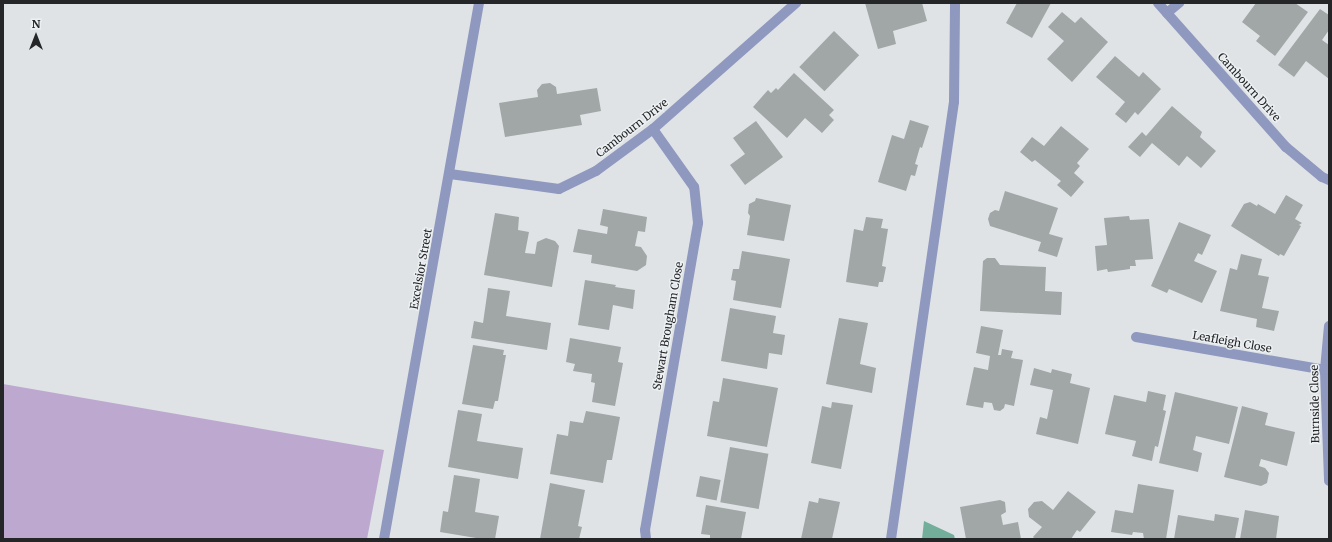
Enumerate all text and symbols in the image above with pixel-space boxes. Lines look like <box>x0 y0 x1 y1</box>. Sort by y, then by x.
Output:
north arrow <box>16 16 56 56</box>
text: N <box>32 17 40 31</box>
street label: Cambourn Drive <box>1215 50 1283 124</box>
street label: Cambourn Drive <box>593 96 671 160</box>
street label: Excelsior Street <box>407 227 435 311</box>
street label: Stewart Brougham Close <box>650 261 686 391</box>
street label: Leafleigh Close <box>1191 329 1273 355</box>
street label: Burnside Close <box>1308 365 1322 443</box>

